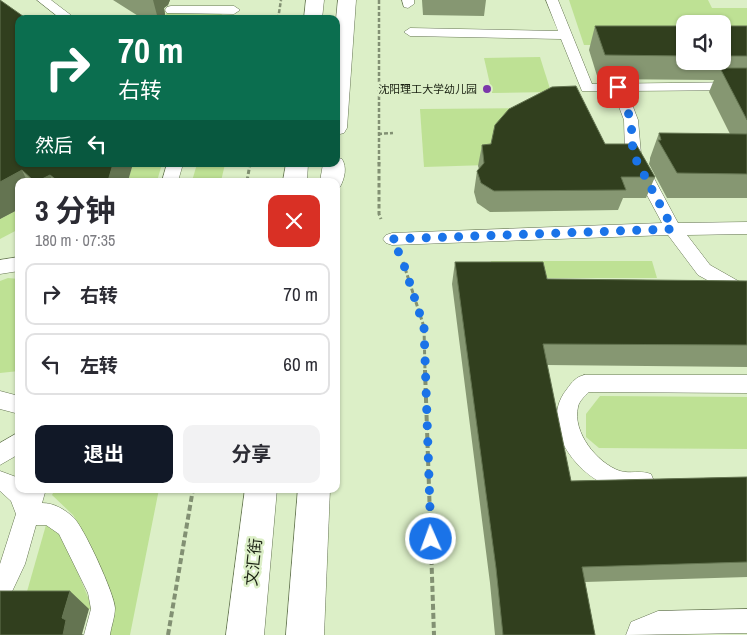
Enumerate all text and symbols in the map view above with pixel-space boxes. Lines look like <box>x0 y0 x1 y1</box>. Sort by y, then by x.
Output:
map controls <box>676 15 731 70</box>
button: sound <box>676 15 731 70</box>
text: 70 m <box>118 27 183 74</box>
icon: right <box>35 35 100 100</box>
pin <box>597 66 639 108</box>
icon: arrive <box>604 73 632 101</box>
text: 右转 <box>118 75 162 105</box>
place label: 沈阳理工大学幼儿园 <box>378 82 477 96</box>
marker: 沈阳理工大学幼儿园 <box>481 83 493 95</box>
icon: left <box>83 130 111 158</box>
text: 然后 <box>35 132 73 158</box>
text: 3 分钟 <box>35 190 116 230</box>
button: close <box>268 195 320 247</box>
text: 180 m · 07:35 <box>35 229 115 251</box>
icon: right <box>37 280 65 308</box>
text: 70 m <box>283 281 318 307</box>
text: 右转 <box>80 282 118 308</box>
icon: left <box>37 350 65 378</box>
text: 60 m <box>283 351 318 377</box>
text: 左转 <box>80 352 118 378</box>
button: 退出 <box>35 425 173 483</box>
button: 分享 <box>183 425 320 483</box>
position arrow <box>404 512 456 564</box>
street label: 文汇街 <box>240 537 266 587</box>

